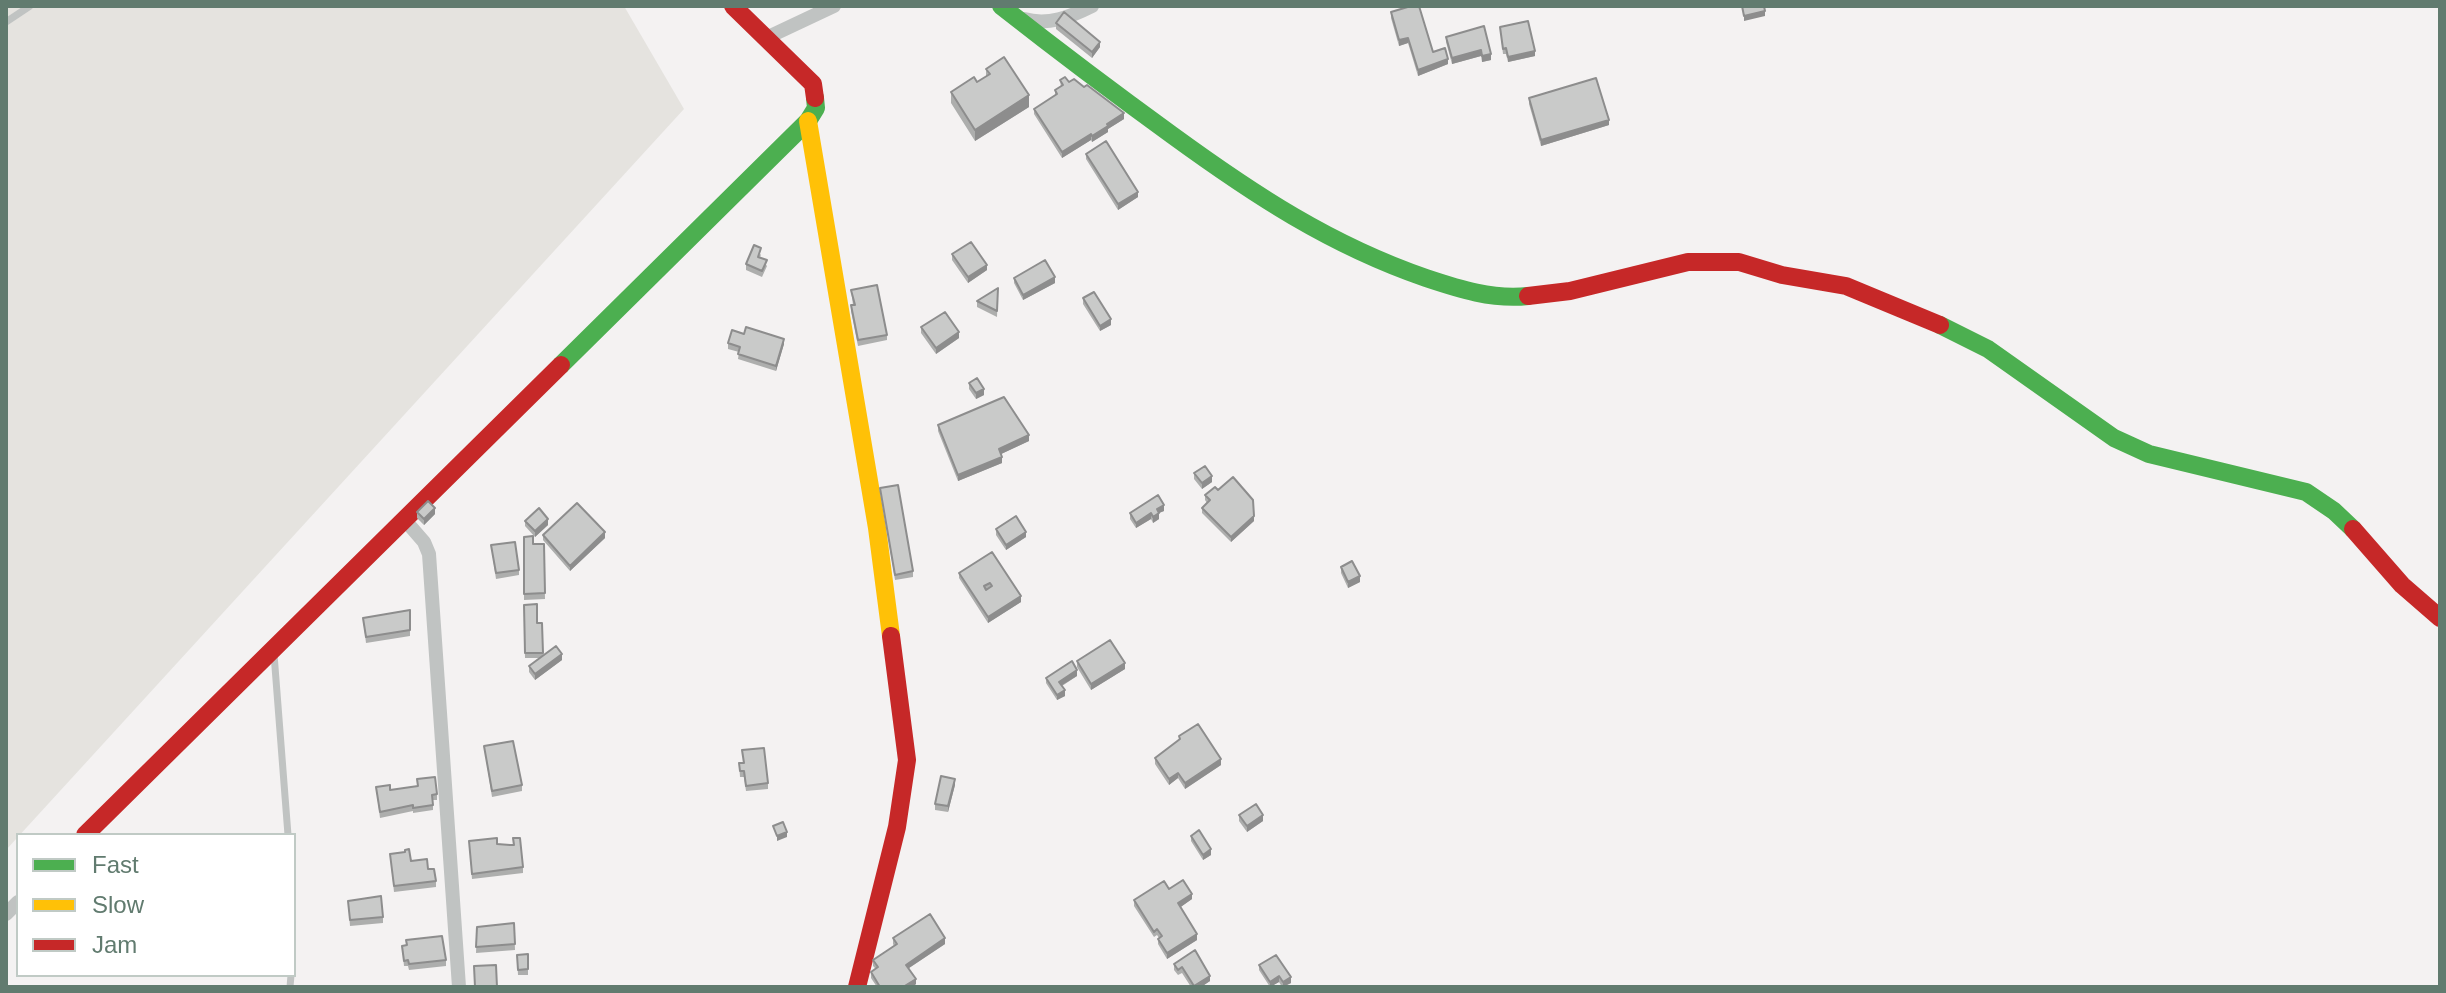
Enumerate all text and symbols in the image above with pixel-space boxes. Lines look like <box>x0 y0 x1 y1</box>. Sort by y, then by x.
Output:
legend <box>16 833 296 977</box>
text: Fast <box>92 851 139 878</box>
text: Slow <box>92 891 144 918</box>
text: Jam <box>92 931 137 958</box>

